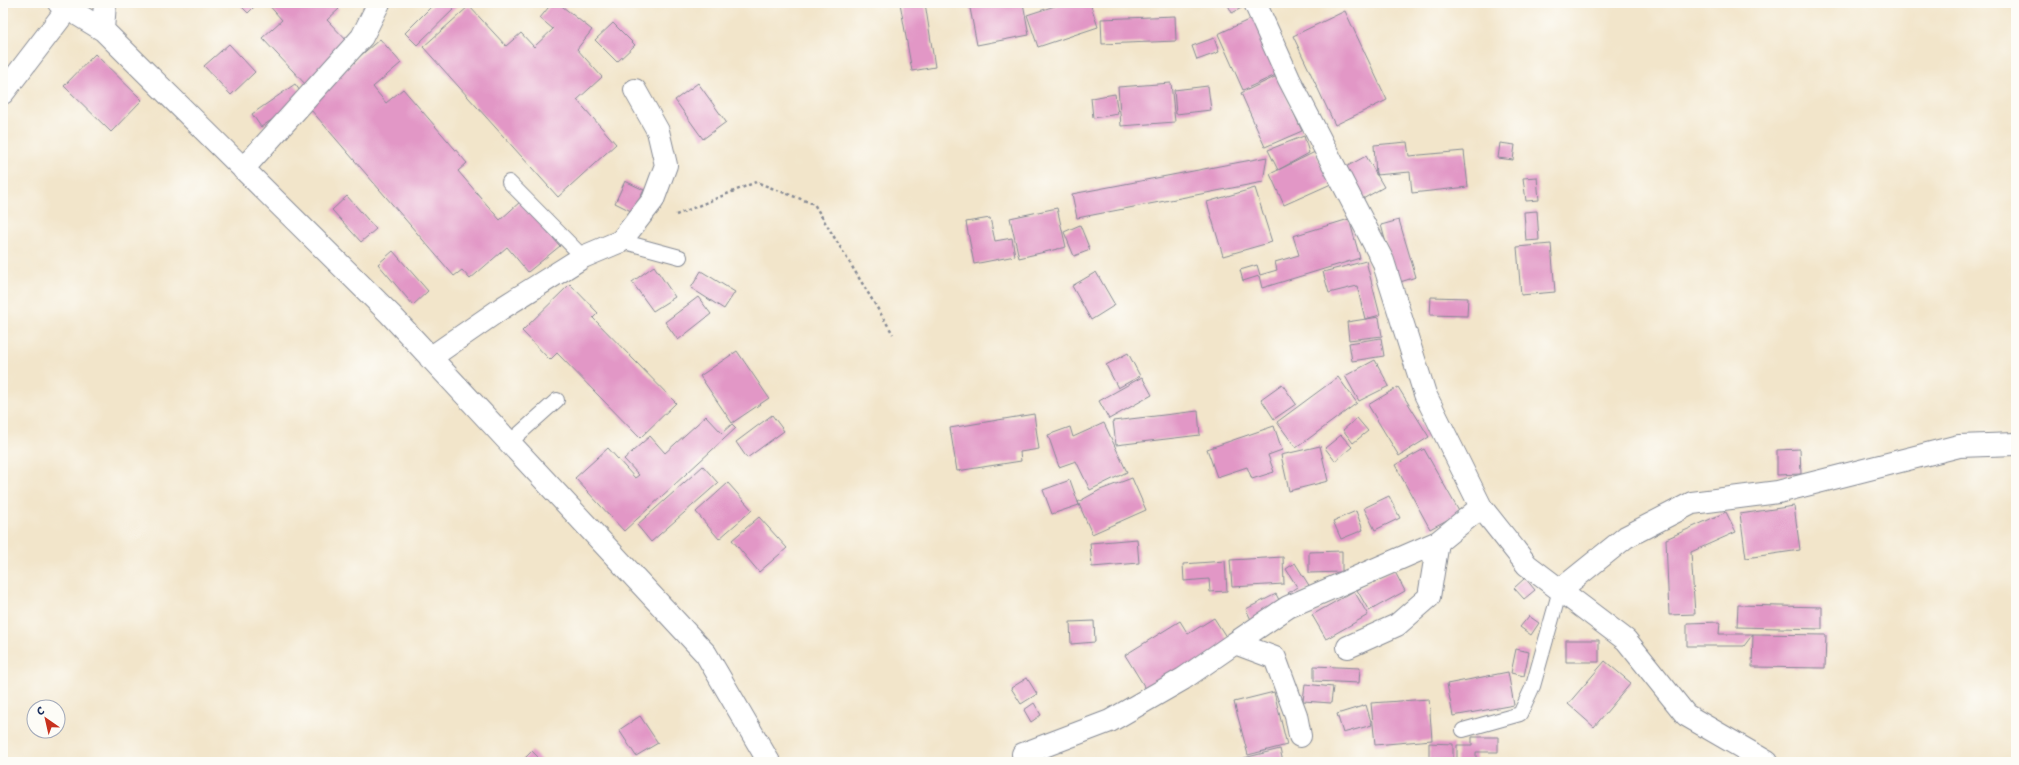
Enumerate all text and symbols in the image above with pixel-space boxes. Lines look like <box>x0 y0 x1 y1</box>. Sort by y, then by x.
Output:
north arrow <box>26 699 66 739</box>
text: С <box>34 703 48 719</box>

